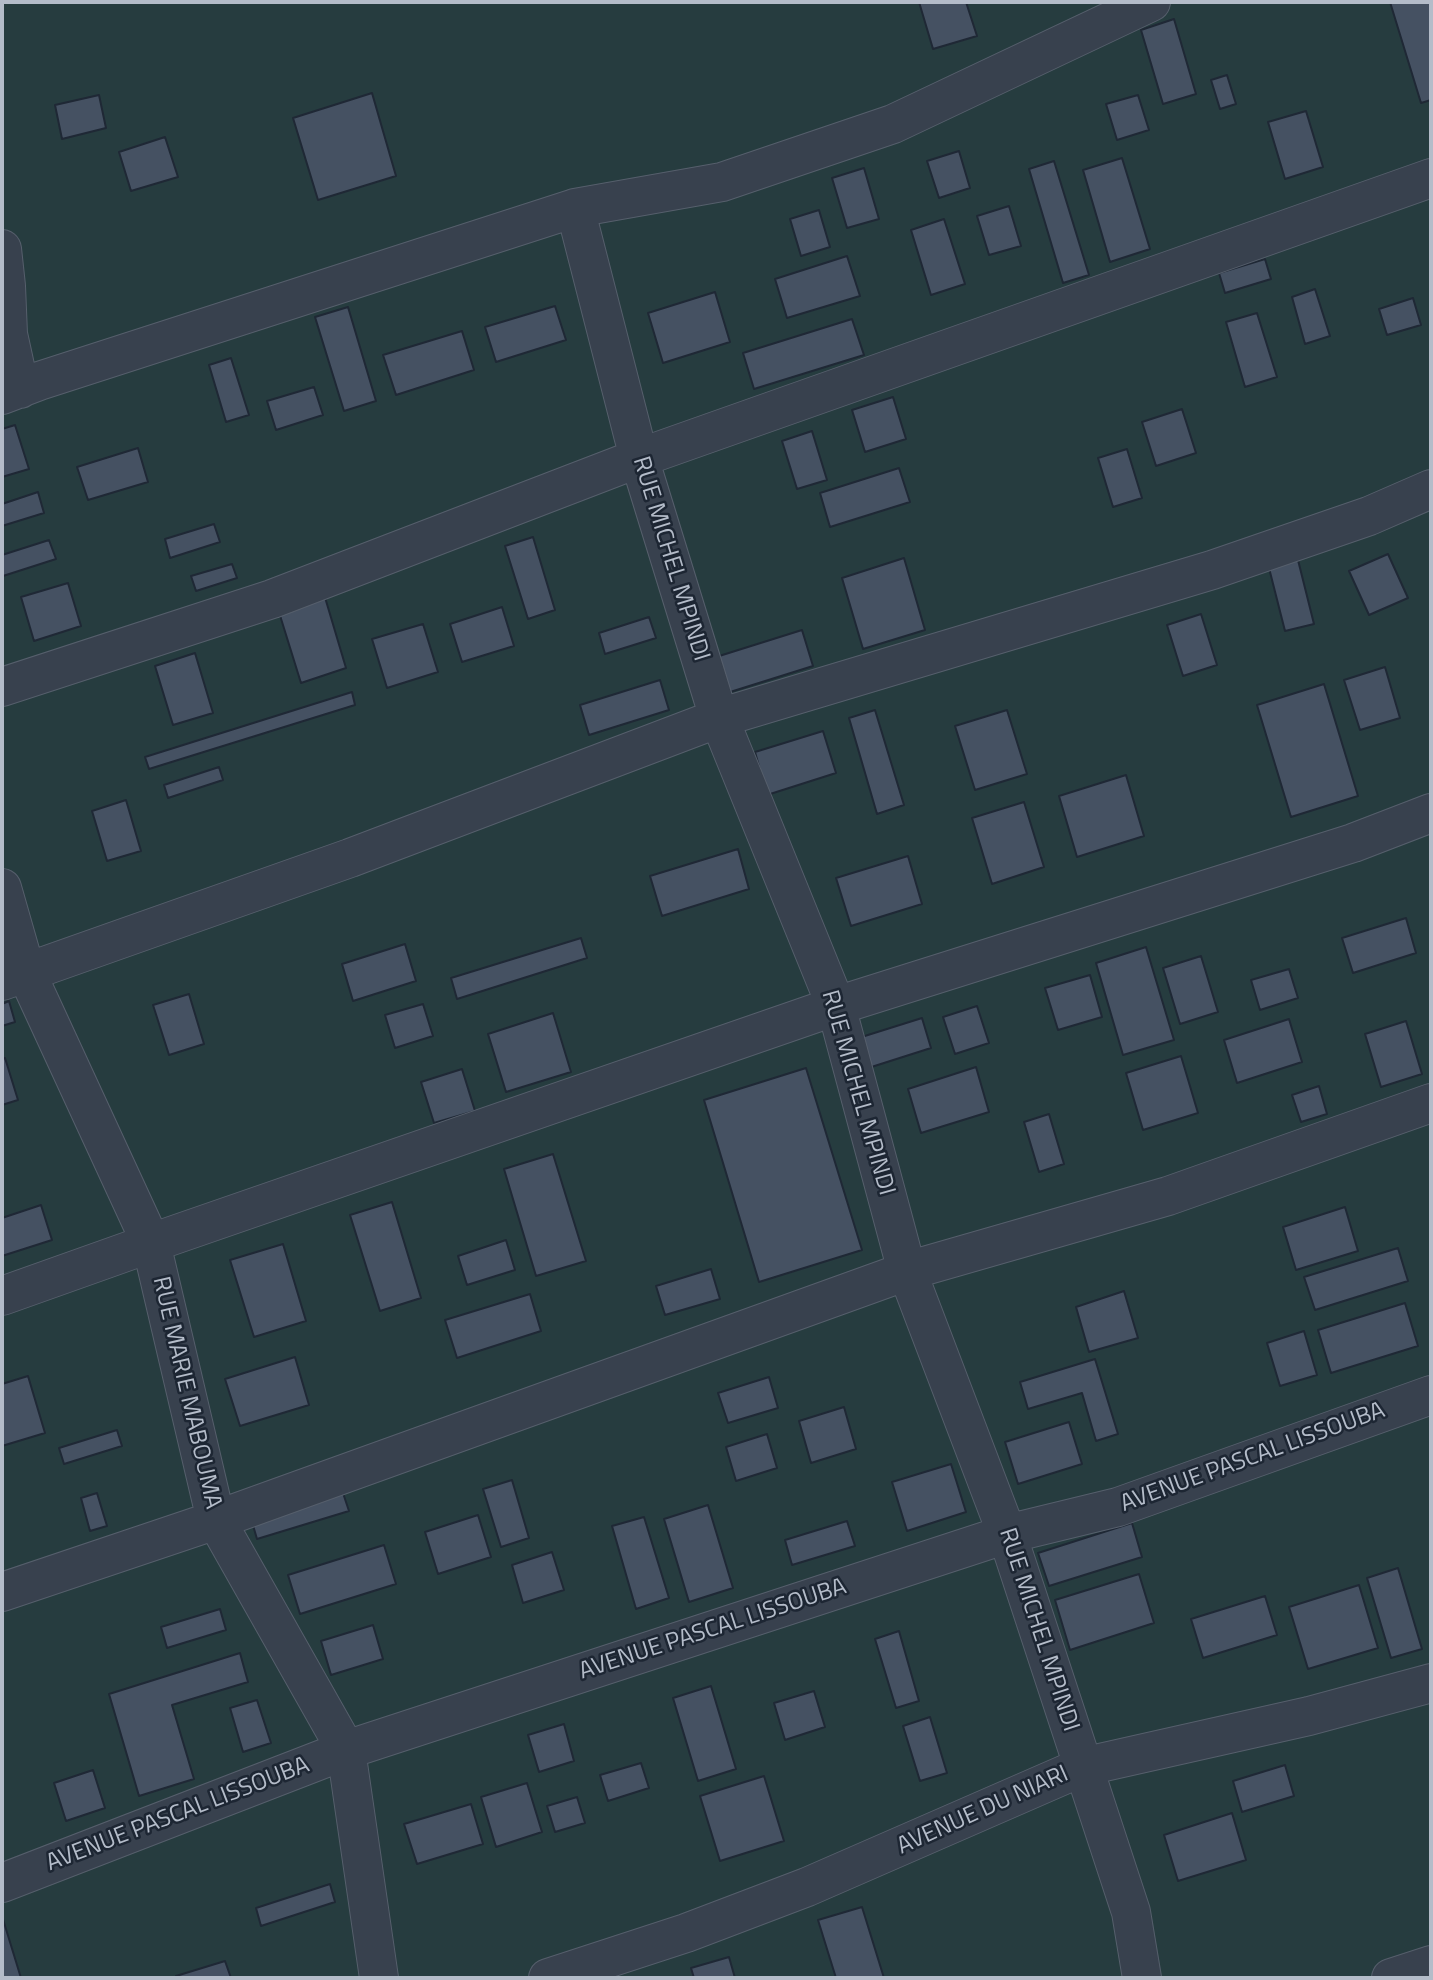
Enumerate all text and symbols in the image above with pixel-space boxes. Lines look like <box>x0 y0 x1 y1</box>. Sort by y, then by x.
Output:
street label: RUE MICHEL MPINDI <box>625 453 715 665</box>
street label: RUE MICHEL MPINDI <box>814 987 900 1199</box>
street label: RUE MARIE MABOUMA <box>145 1274 227 1512</box>
street label: AVENUE PASCAL LISSOUBA <box>1117 1397 1389 1519</box>
street label: RUE MICHEL MPINDI <box>992 1525 1084 1735</box>
street label: AVENUE PASCAL LISSOUBA <box>576 1573 850 1687</box>
street label: AVENUE PASCAL LISSOUBA <box>42 1751 314 1879</box>
street label: AVENUE DU NIARI <box>893 1760 1073 1862</box>

